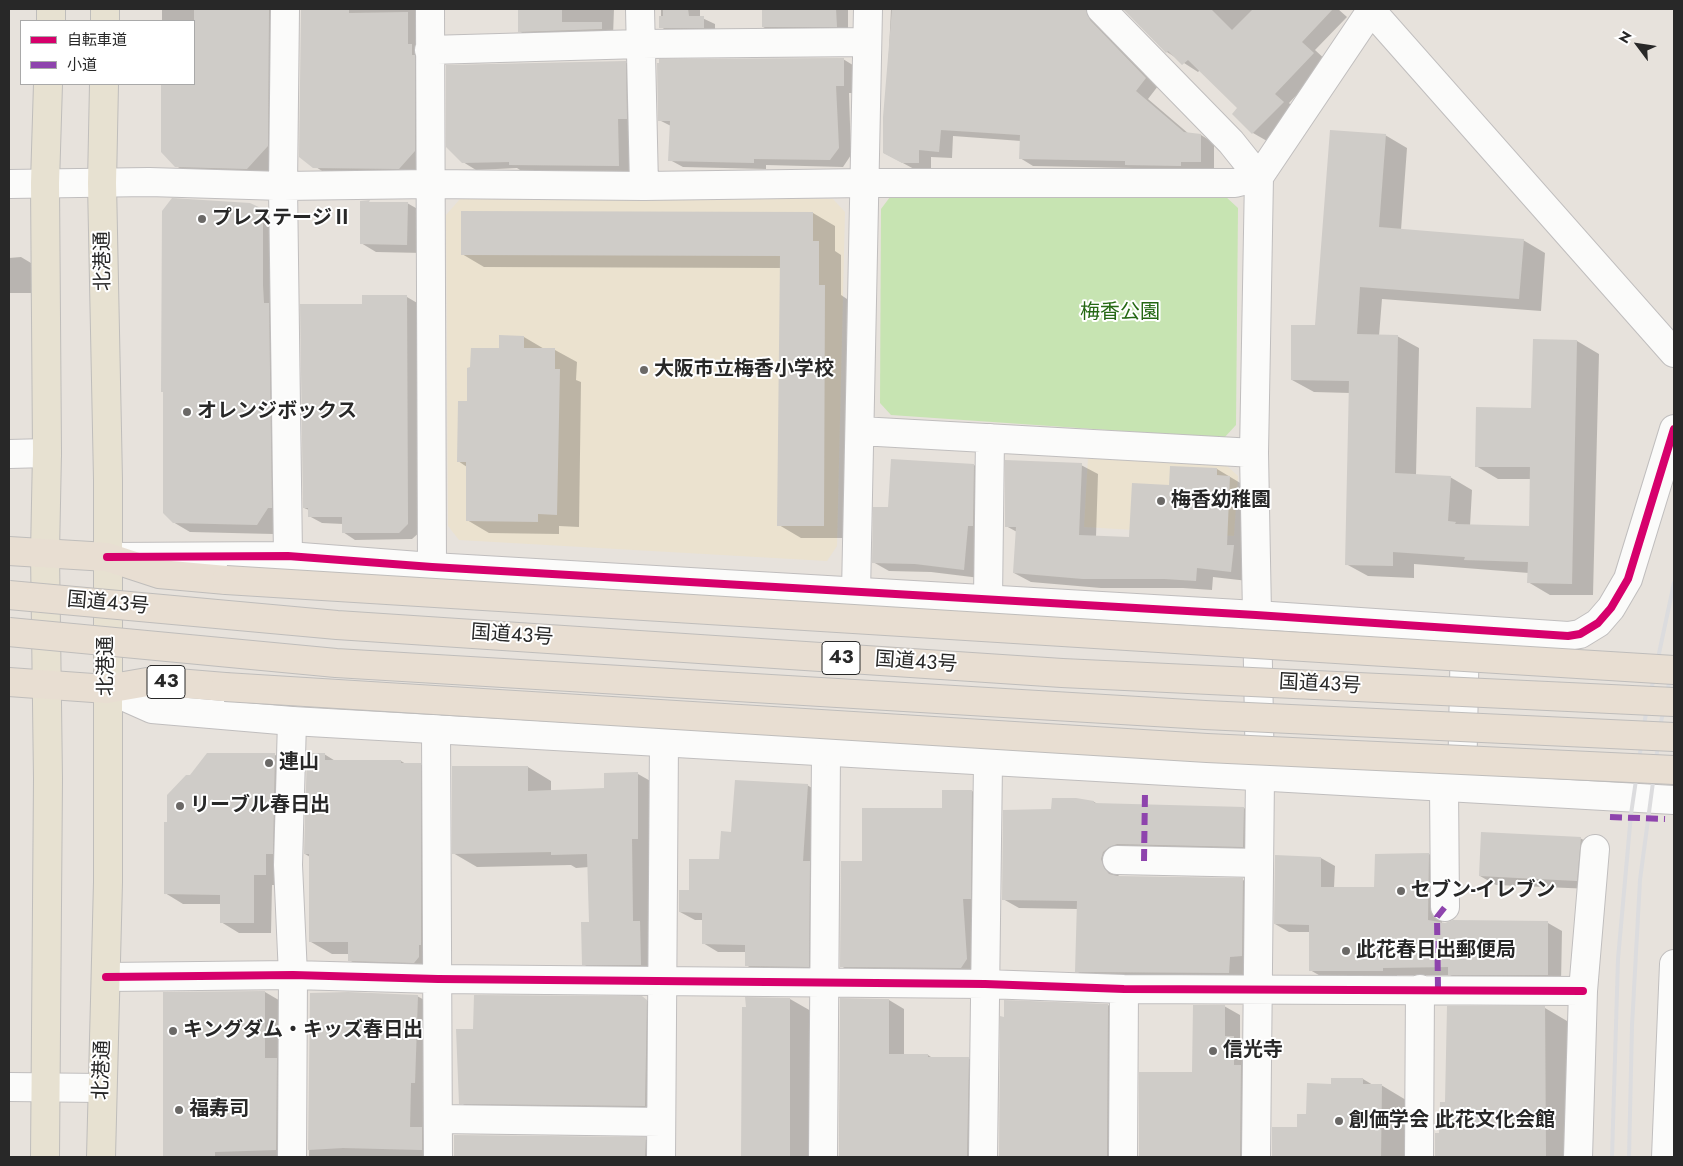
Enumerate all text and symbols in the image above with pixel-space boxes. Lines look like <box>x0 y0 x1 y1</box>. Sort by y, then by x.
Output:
legend <box>20 20 195 85</box>
north arrow <box>1613 20 1663 70</box>
text: N <box>1614 27 1637 47</box>
text: 自転車道 <box>67 29 127 51</box>
text: 小道 <box>67 54 97 76</box>
place label: プレステージⅡ <box>212 207 352 231</box>
marker: プレステージⅡ <box>196 213 208 225</box>
street label: 北港通 <box>91 231 117 291</box>
park label: 梅香公園 <box>1080 301 1160 325</box>
place label: 大阪市立梅香小学校 <box>654 358 834 382</box>
marker: 大阪市立梅香小学校 <box>638 364 650 376</box>
place label: オレンジボックス <box>197 400 357 424</box>
marker: オレンジボックス <box>181 406 193 418</box>
place label: 梅香幼稚園 <box>1171 489 1271 513</box>
marker: 梅香幼稚園 <box>1155 495 1167 507</box>
street label: 国道43号 <box>66 588 150 620</box>
street label: 国道43号 <box>470 621 554 651</box>
street label: 北港通 <box>95 636 119 696</box>
road number: 43 <box>822 641 860 674</box>
street label: 国道43号 <box>874 648 958 678</box>
road number: 43 <box>147 666 185 699</box>
street label: 国道43号 <box>1278 671 1362 699</box>
place label: 連山 <box>279 751 319 775</box>
marker: 連山 <box>263 757 275 769</box>
place label: リーブル春日出 <box>190 794 330 818</box>
marker: リーブル春日出 <box>174 800 186 812</box>
place label: セブン-イレブン <box>1411 879 1555 903</box>
marker: セブン-イレブン <box>1395 885 1407 897</box>
place label: 此花春日出郵便局 <box>1356 939 1516 963</box>
marker: 此花春日出郵便局 <box>1340 945 1352 957</box>
place label: キングダム・キッズ春日出 <box>183 1019 423 1043</box>
marker: キングダム・キッズ春日出 <box>167 1025 179 1037</box>
place label: 信光寺 <box>1223 1039 1283 1063</box>
street label: 北港通 <box>90 1040 116 1100</box>
marker: 信光寺 <box>1207 1045 1219 1057</box>
place label: 福寿司 <box>189 1098 249 1122</box>
marker: 福寿司 <box>173 1104 185 1116</box>
place label: 創価学会 此花文化会館 <box>1349 1109 1555 1133</box>
marker: 創価学会 此花文化会館 <box>1333 1115 1345 1127</box>

